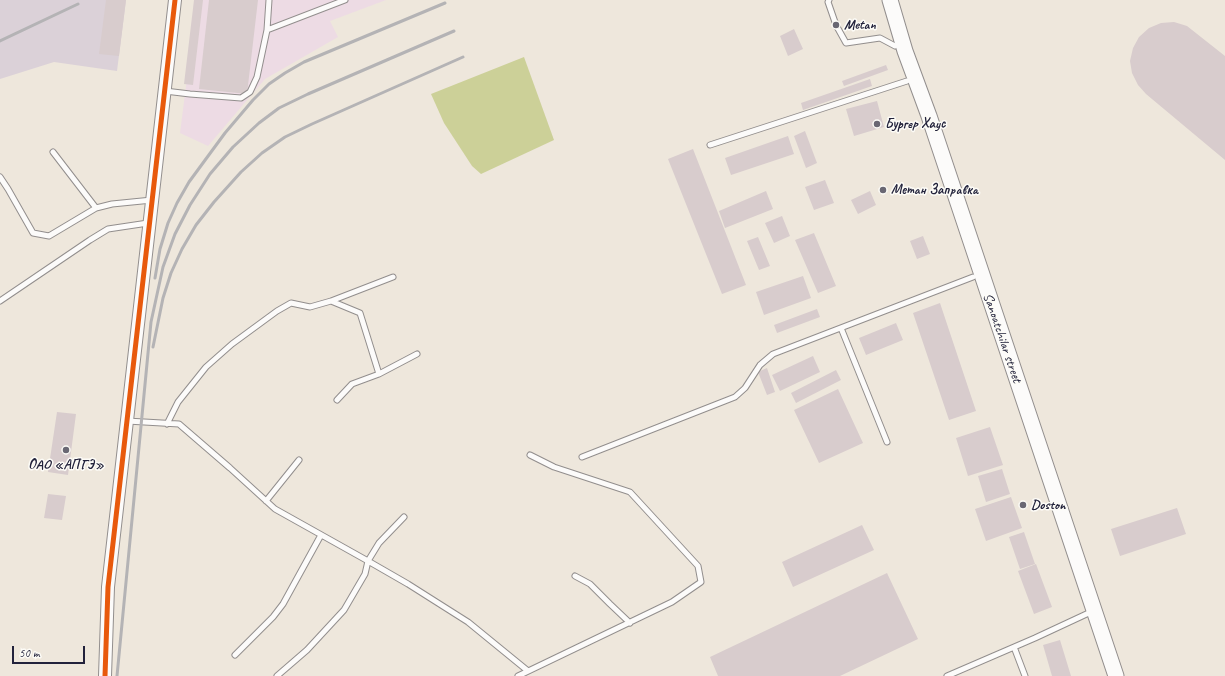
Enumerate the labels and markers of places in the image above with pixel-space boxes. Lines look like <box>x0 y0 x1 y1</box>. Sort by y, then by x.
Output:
place label: Metan <box>844 17 876 33</box>
marker: Metan <box>831 20 841 30</box>
place label: Бургер Хаус <box>885 116 945 132</box>
marker: Бургер Хаус <box>872 119 882 129</box>
place label: Метан Заправка <box>891 182 978 198</box>
marker: Метан Заправка <box>878 185 888 195</box>
marker: ОАО «АПГЭ» <box>61 445 71 455</box>
place label: ОАО «АПГЭ» <box>28 457 104 473</box>
place label: Doston <box>1031 497 1065 513</box>
marker: Doston <box>1018 500 1028 510</box>

